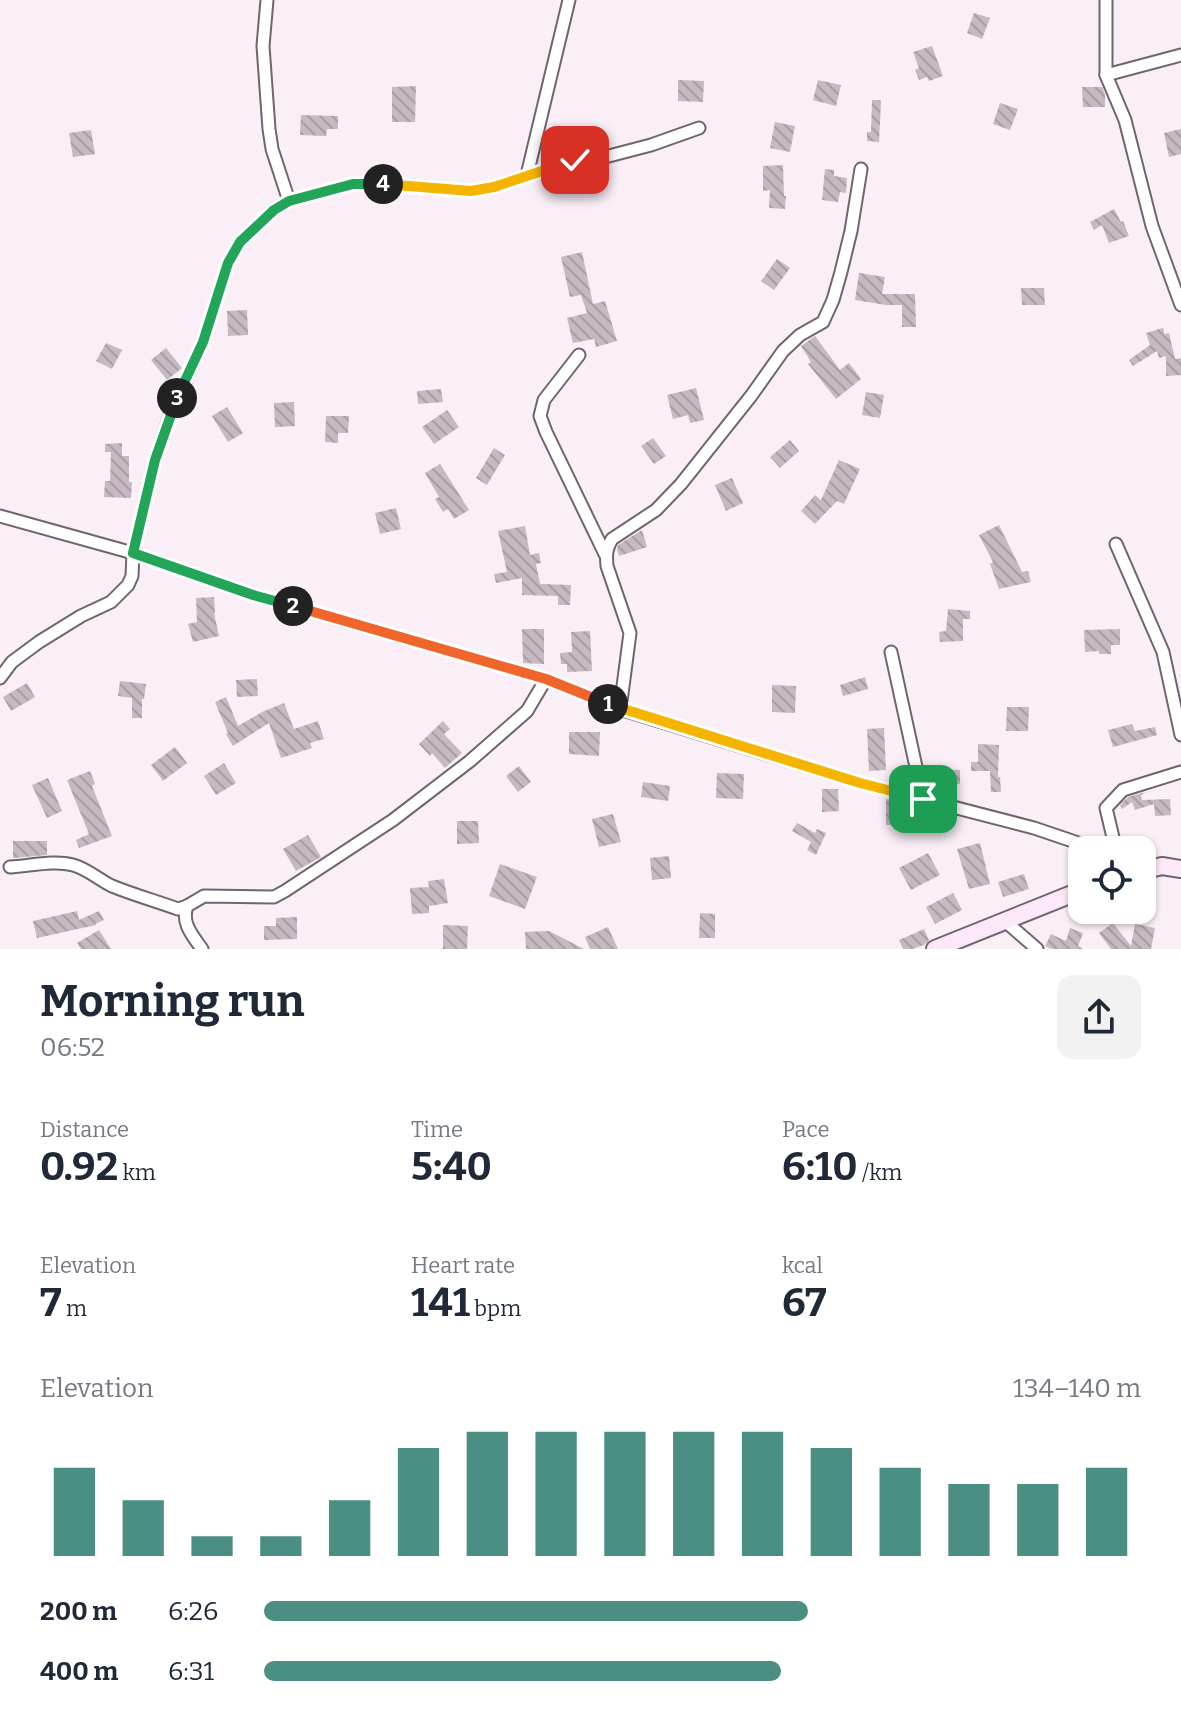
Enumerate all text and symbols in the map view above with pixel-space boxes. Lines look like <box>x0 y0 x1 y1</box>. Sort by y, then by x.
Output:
pin <box>541 126 609 194</box>
icon: check <box>553 138 597 182</box>
pin: 4 <box>363 164 403 204</box>
text: 4 <box>376 170 390 197</box>
pin: 3 <box>157 378 197 418</box>
text: 3 <box>171 384 183 411</box>
pin: 2 <box>273 586 313 626</box>
text: 2 <box>287 592 299 619</box>
pin: 1 <box>588 684 628 724</box>
text: 1 <box>603 690 613 717</box>
pin <box>889 765 957 833</box>
icon: arrive <box>901 777 945 821</box>
map controls <box>1068 836 1156 924</box>
button: locate <box>1068 836 1156 924</box>
text: Morning run <box>40 975 304 1028</box>
button: share <box>1057 975 1141 1059</box>
text: 06:52 <box>40 1032 105 1063</box>
text: Distance <box>40 1116 129 1143</box>
text: Time <box>411 1116 463 1143</box>
text: Pace <box>782 1116 830 1143</box>
text: 0.92 <box>40 1143 118 1191</box>
text: 5:40 <box>411 1143 492 1191</box>
text: 6:10 <box>782 1143 858 1191</box>
text: km <box>118 1159 156 1186</box>
text: /km <box>858 1159 902 1186</box>
text: Elevation <box>40 1252 136 1279</box>
text: Heart rate <box>411 1252 515 1279</box>
text: kcal <box>782 1252 823 1279</box>
text: 7 <box>40 1279 62 1327</box>
text: 141 <box>411 1279 470 1327</box>
text: 67 <box>782 1279 827 1327</box>
text: m <box>62 1295 87 1322</box>
text: bpm <box>470 1295 521 1322</box>
text: Elevation <box>40 1373 153 1404</box>
text: 134–140 m <box>1013 1373 1141 1404</box>
text: 200 m <box>40 1596 117 1627</box>
text: 6:26 <box>168 1596 218 1627</box>
text: 400 m <box>40 1656 118 1687</box>
text: 6:31 <box>168 1656 214 1687</box>

